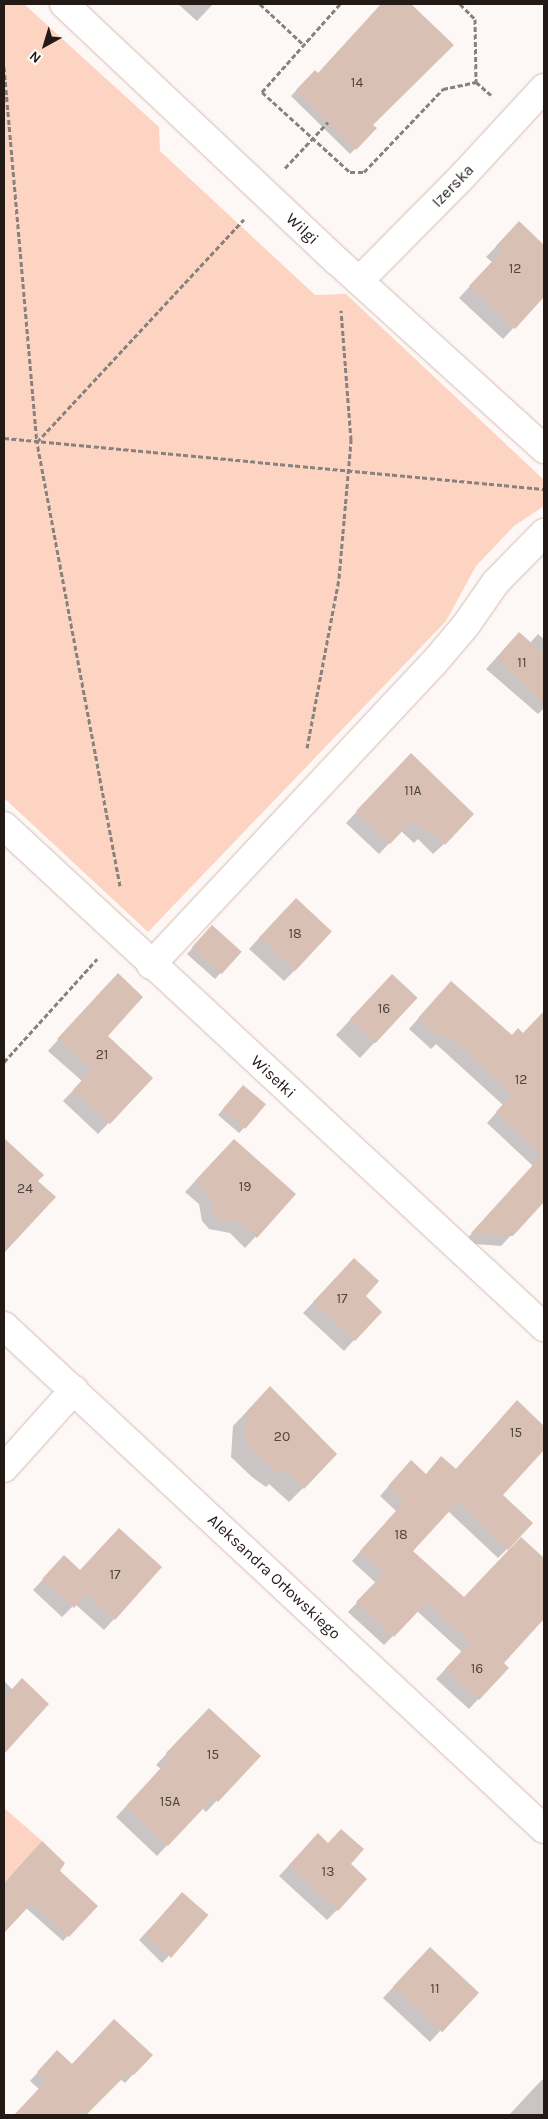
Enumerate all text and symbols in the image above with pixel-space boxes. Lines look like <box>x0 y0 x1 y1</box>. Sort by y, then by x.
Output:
north arrow <box>20 20 70 70</box>
text: N <box>26 47 45 67</box>
house number: 14 <box>351 75 363 91</box>
street label: Izerska <box>428 161 478 211</box>
street label: Wilgi <box>282 209 322 249</box>
house number: 12 <box>509 261 521 277</box>
house number: 11 <box>517 655 527 671</box>
house number: 11A <box>404 783 422 799</box>
house number: 18 <box>288 926 302 942</box>
house number: 16 <box>378 1001 390 1017</box>
house number: 21 <box>96 1047 108 1063</box>
street label: Wisełki <box>247 1052 299 1102</box>
house number: 12 <box>515 1072 527 1088</box>
house number: 19 <box>239 1179 251 1195</box>
house number: 24 <box>17 1181 33 1197</box>
house number: 17 <box>336 1291 348 1307</box>
house number: 15 <box>510 1425 522 1441</box>
house number: 20 <box>274 1429 290 1445</box>
street label: Aleksandra Orłowskiego <box>204 1510 344 1644</box>
house number: 18 <box>394 1527 408 1543</box>
house number: 17 <box>109 1567 121 1583</box>
house number: 16 <box>471 1661 483 1677</box>
house number: 15 <box>207 1747 219 1763</box>
house number: 15A <box>160 1794 180 1810</box>
house number: 13 <box>322 1864 334 1880</box>
house number: 11 <box>430 1981 440 1997</box>

